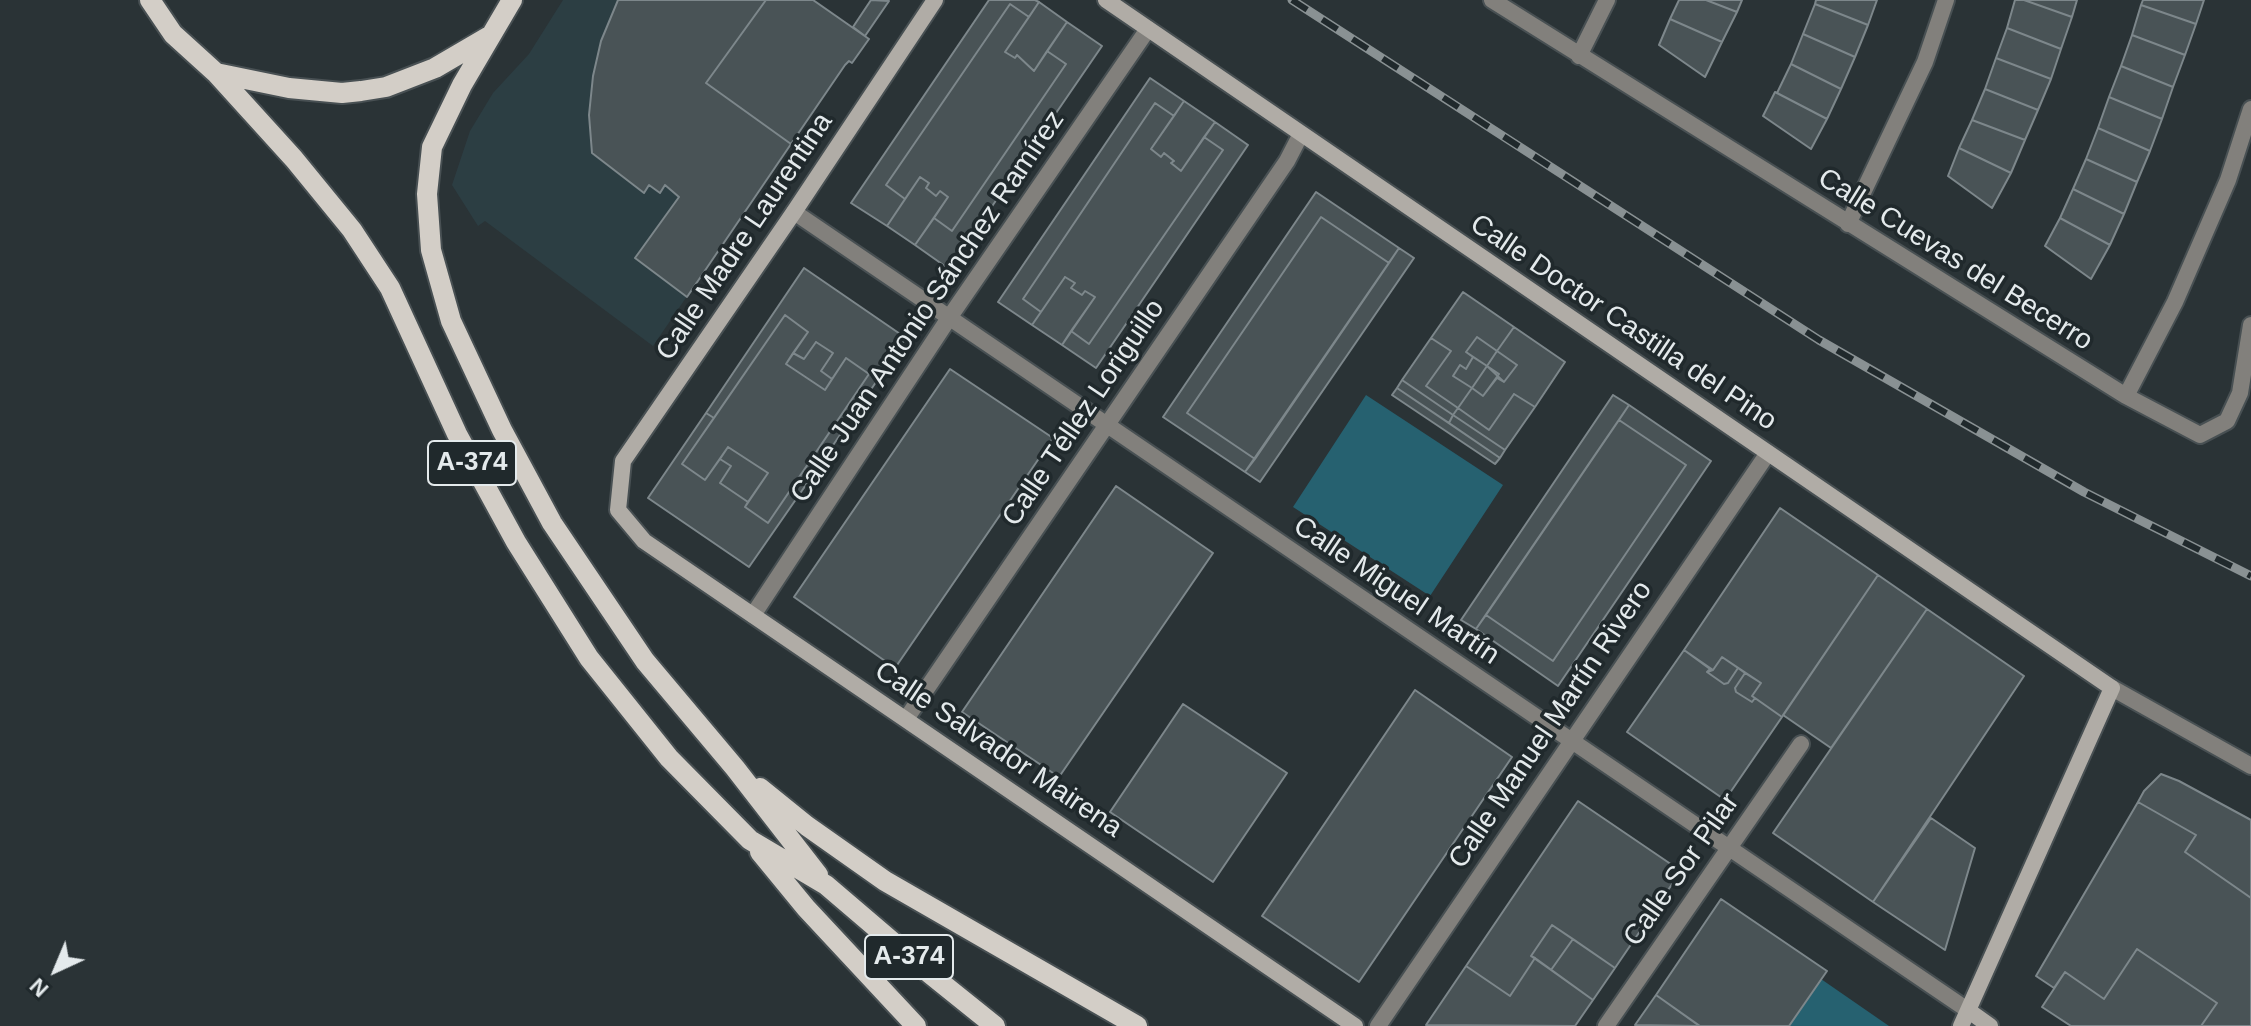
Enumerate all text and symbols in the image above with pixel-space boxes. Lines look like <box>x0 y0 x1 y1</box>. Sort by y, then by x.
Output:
street label: Calle Juan Antonio Sánchez Ramírez <box>784 105 1072 509</box>
street label: Calle Madre Laurentina <box>650 107 840 367</box>
street label: Calle Cuevas del Becerro <box>1811 162 2099 358</box>
street label: Calle Doctor Castilla del Pino <box>1463 208 1783 438</box>
street label: Calle Téllez Loriguillo <box>996 293 1172 533</box>
road number: A-374 <box>428 441 516 485</box>
street label: Calle Miguel Martín <box>1287 510 1505 672</box>
street label: Calle Manuel Martín Rivero <box>1442 575 1660 875</box>
street label: Calle Salvador Mairena <box>868 655 1128 845</box>
street label: Calle Sor Pilar <box>1617 787 1747 953</box>
north arrow <box>16 930 96 1010</box>
road number: A-374 <box>865 935 953 979</box>
text: N <box>25 973 53 1002</box>

